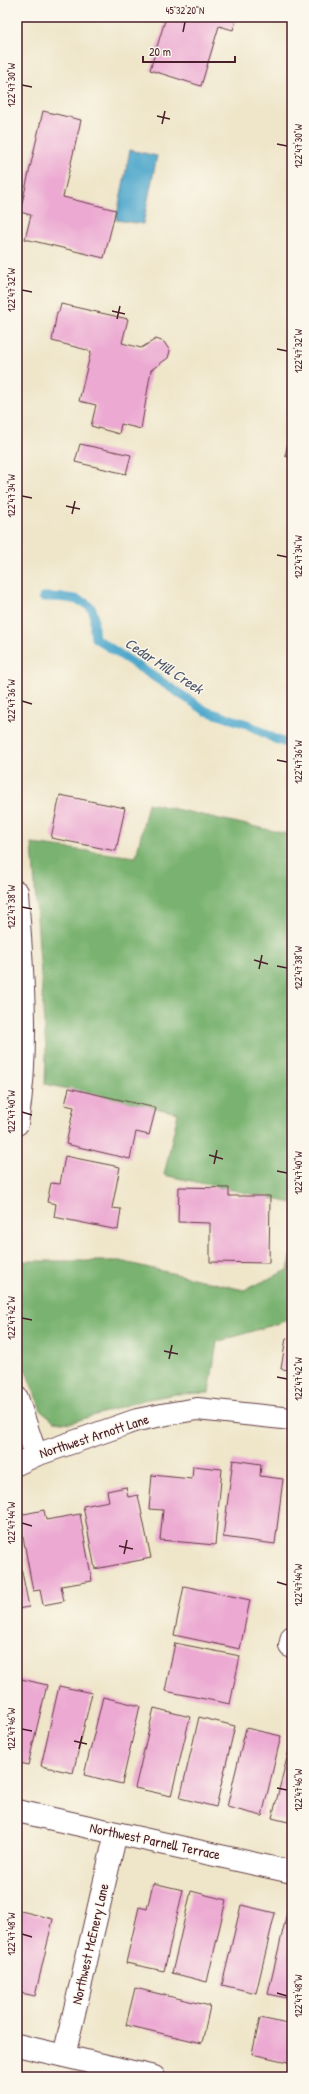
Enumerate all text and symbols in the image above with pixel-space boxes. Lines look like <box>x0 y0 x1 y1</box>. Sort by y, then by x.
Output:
text: 45°32'20"N <box>166 4 204 17</box>
scale bar <box>143 38 235 64</box>
text: 20 m <box>149 43 171 60</box>
text: 122°47'30"W <box>5 62 18 107</box>
text: 122°47'30"W <box>292 123 305 168</box>
text: 122°47'32"W <box>5 267 18 312</box>
text: 122°47'32"W <box>292 328 305 373</box>
text: 122°47'34"W <box>5 474 18 518</box>
text: 122°47'34"W <box>292 535 305 579</box>
water label: Cedar Mill Creek <box>121 632 209 700</box>
text: 122°47'36"W <box>5 679 18 723</box>
text: 122°47'36"W <box>292 740 305 784</box>
text: 122°47'38"W <box>5 884 18 929</box>
text: 122°47'38"W <box>292 945 305 990</box>
text: 122°47'40"W <box>5 1090 18 1134</box>
text: 122°47'40"W <box>292 1151 305 1195</box>
text: 122°47'42"W <box>5 1296 18 1340</box>
text: 122°47'42"W <box>292 1357 305 1401</box>
street label: Northwest Arnott Lane <box>37 1409 152 1462</box>
text: 122°47'44"W <box>5 1501 18 1544</box>
text: 122°47'44"W <box>292 1563 305 1606</box>
text: 122°47'46"W <box>5 1707 18 1750</box>
text: 122°47'46"W <box>292 1768 305 1811</box>
street label: Northwest Parnell Terrace <box>88 1817 222 1864</box>
street label: Northwest McEnery Lane <box>66 1881 114 2006</box>
text: 122°47'48"W <box>5 1912 18 1955</box>
text: 122°47'48"W <box>292 1974 305 2017</box>

